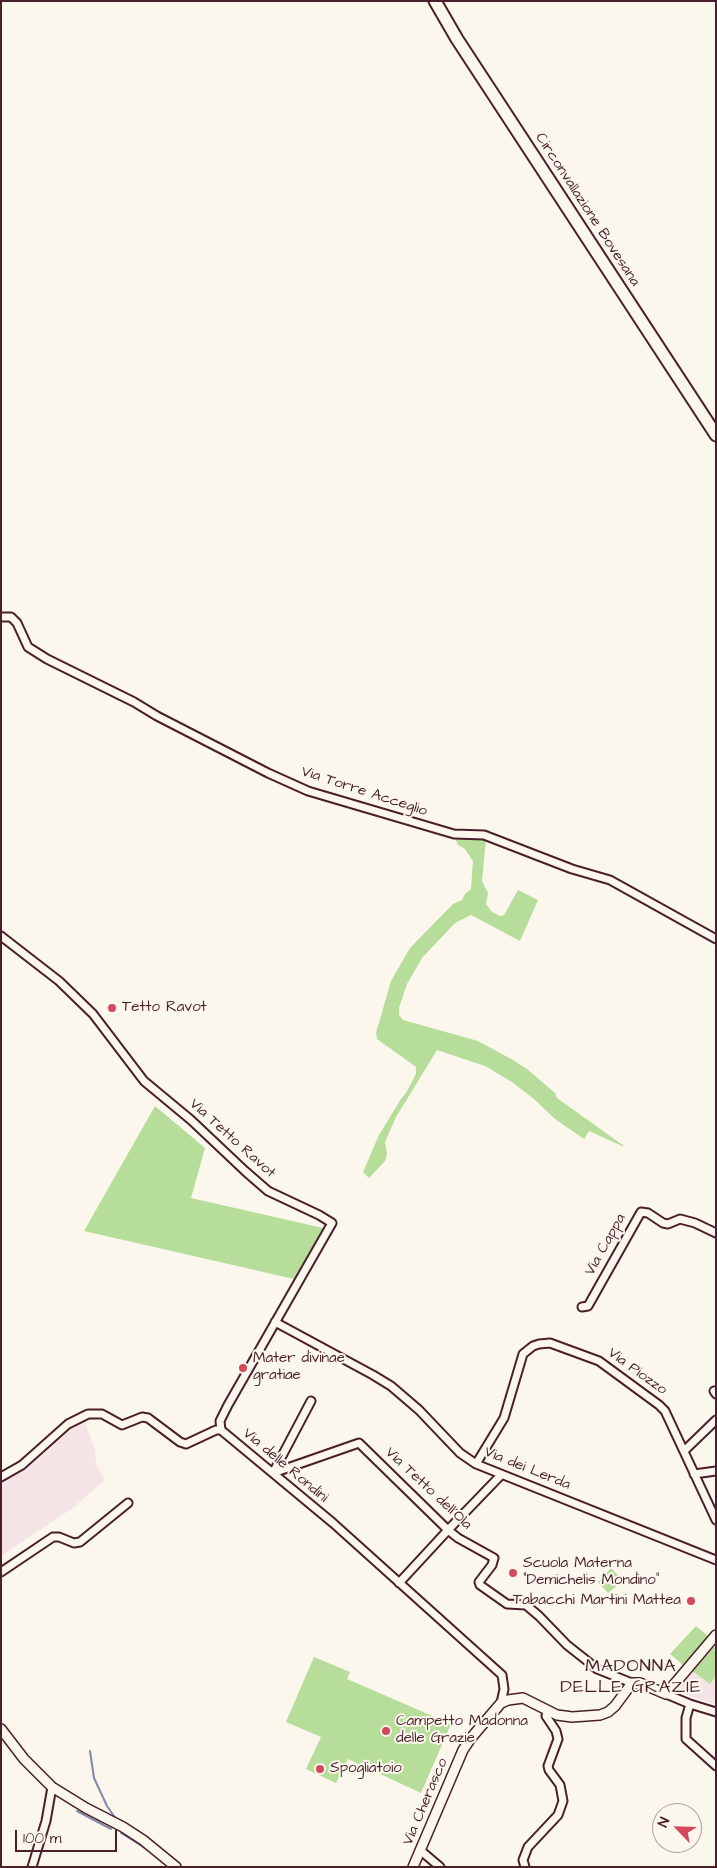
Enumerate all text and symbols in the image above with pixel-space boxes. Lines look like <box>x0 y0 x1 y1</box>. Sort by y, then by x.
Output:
street label: Circonvallazione Bovesana <box>531 130 643 290</box>
street label: Via Torre Acceglio <box>299 763 429 821</box>
place label: Tetto Ravot <box>122 999 207 1017</box>
marker: Tetto Ravot <box>106 1002 118 1014</box>
street label: Via Tetto Ravot <box>185 1096 279 1182</box>
street label: Via Cappa <box>582 1211 630 1279</box>
street label: Via Piozzo <box>604 1344 670 1400</box>
place label: Mater divinae gratiae <box>253 1350 345 1385</box>
marker: Mater divinae gratiae <box>237 1362 249 1374</box>
street label: Via delle Rondini <box>238 1425 332 1507</box>
street label: Via Tetto dell'Ola <box>381 1444 475 1534</box>
street label: Via dei Lerda <box>481 1444 573 1494</box>
place label: Scuola Materna "Demichelis Mondino" <box>523 1555 659 1590</box>
marker: Scuola Materna "Demichelis Mondino" <box>507 1567 519 1579</box>
place label: Tabacchi Martini Mattea <box>513 1592 681 1610</box>
marker: Tabacchi Martini Mattea <box>685 1595 697 1607</box>
district label: MADONNA DELLE GRAZIE <box>559 1656 703 1698</box>
place label: Campetto Madonna delle Grazie <box>396 1713 528 1748</box>
marker: Campetto Madonna delle Grazie <box>380 1725 392 1737</box>
street label: Via Cherasco <box>400 1756 452 1848</box>
place label: Spogliatoio <box>330 1760 402 1778</box>
marker: Spogliatoio <box>314 1763 326 1775</box>
north arrow <box>652 1803 702 1853</box>
text: N <box>653 1814 675 1830</box>
scale bar <box>18 1820 120 1852</box>
text: 100 m <box>23 1828 62 1849</box>

